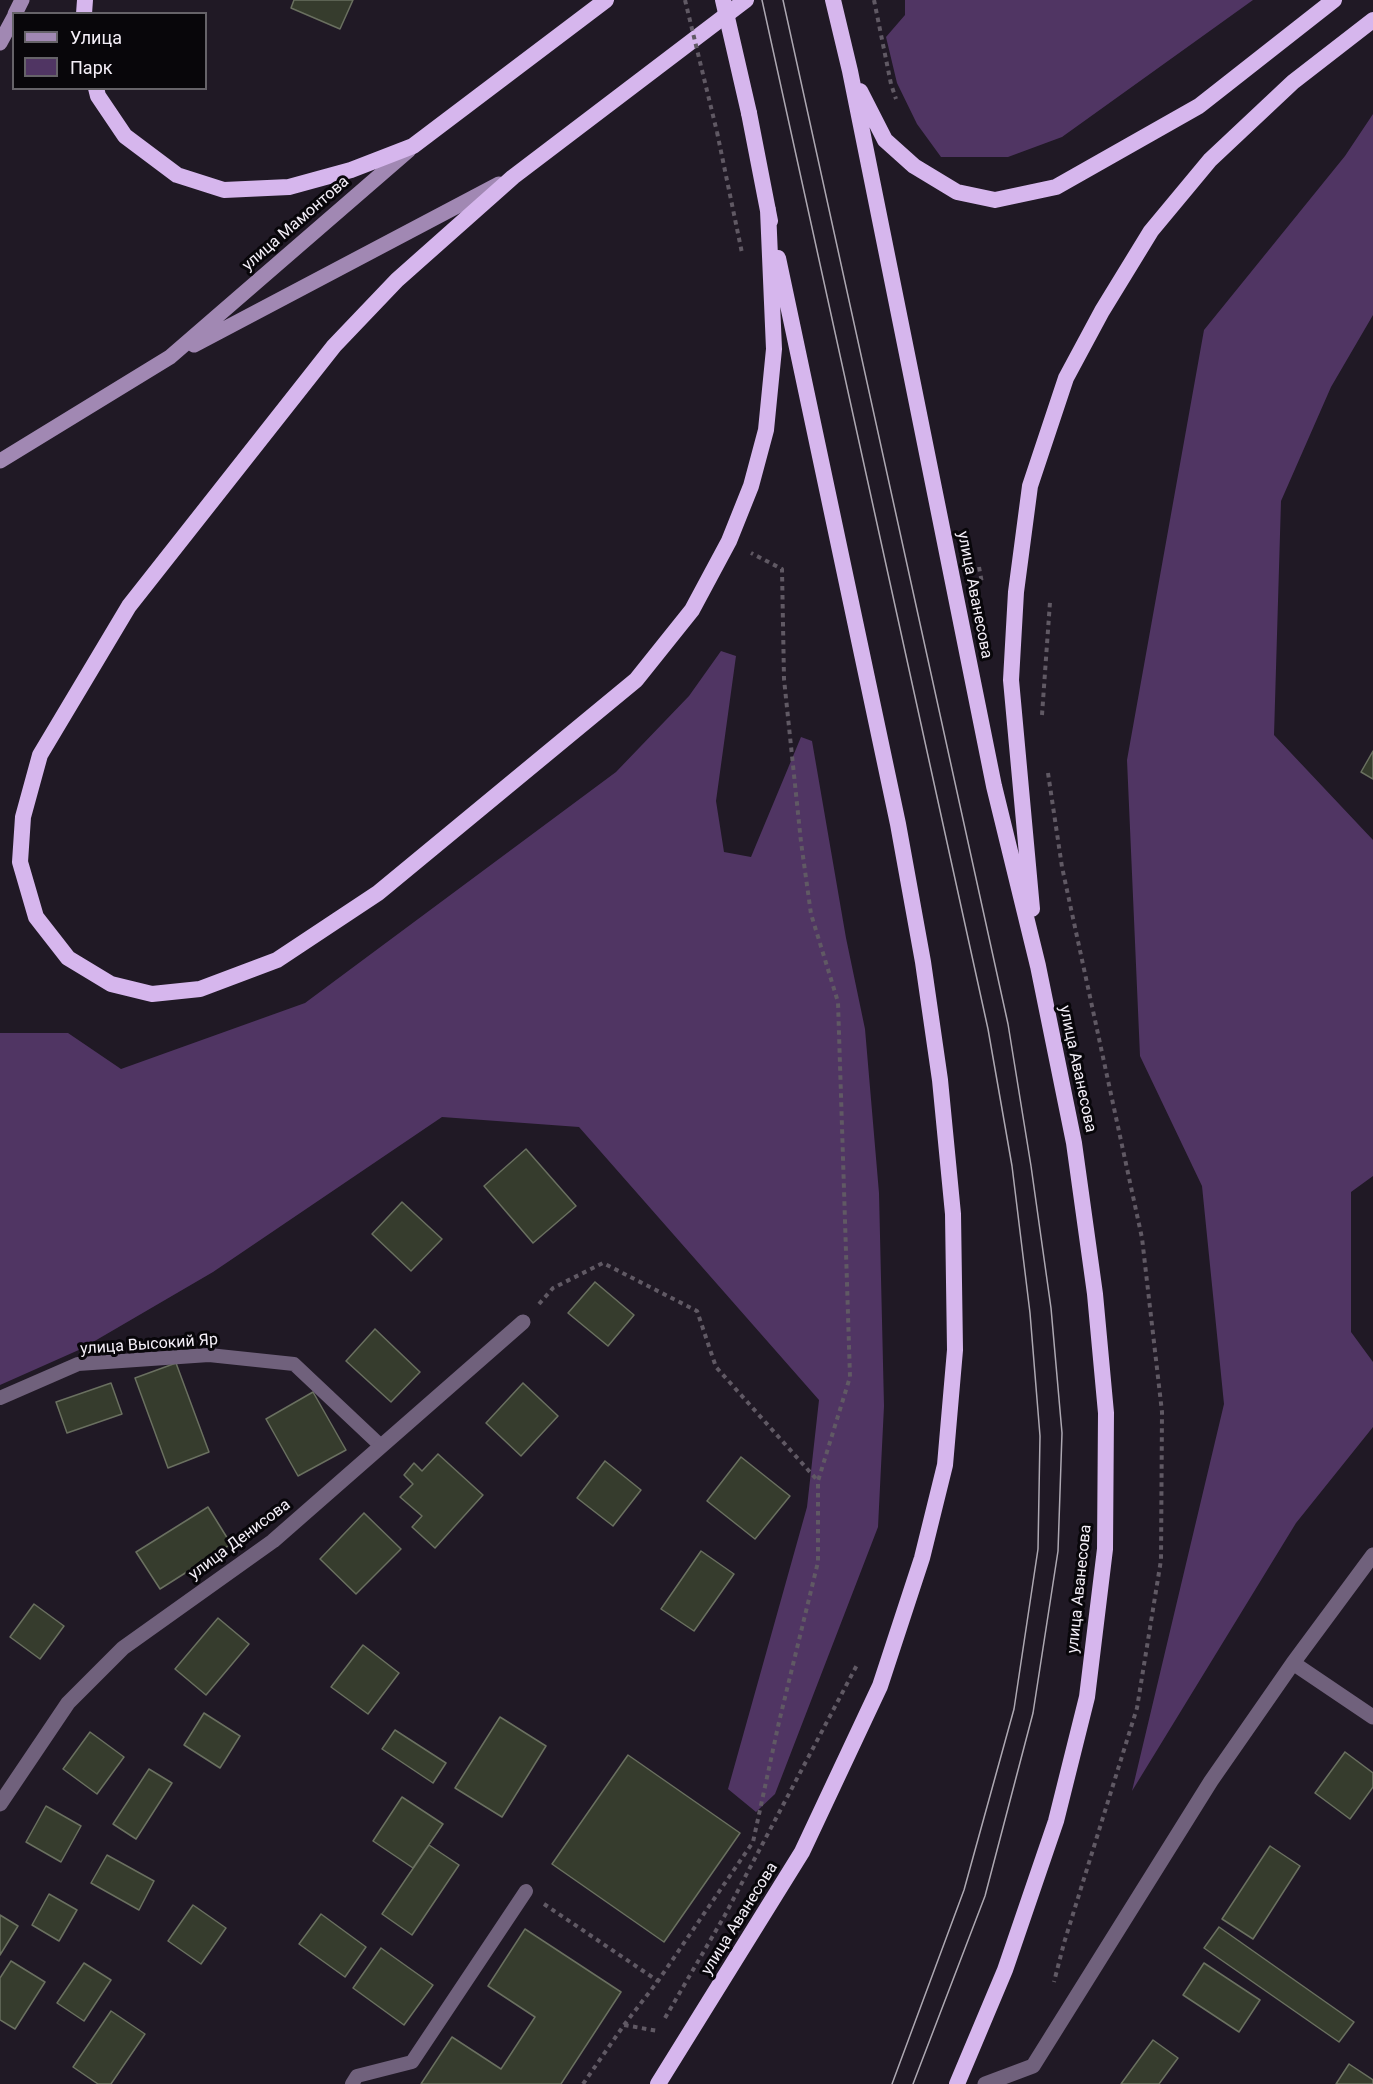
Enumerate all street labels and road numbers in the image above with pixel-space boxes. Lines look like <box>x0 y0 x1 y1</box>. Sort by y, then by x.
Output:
street label: улица Мамонтова <box>239 172 353 276</box>
street label: улица Аванесова <box>952 530 996 660</box>
street label: улица Аванесова <box>1054 1004 1100 1134</box>
street label: улица Высокий Яр <box>79 1331 219 1359</box>
street label: улица Денисова <box>185 1496 295 1584</box>
street label: улица Аванесова <box>1064 1524 1096 1654</box>
street label: улица Аванесова <box>698 1859 782 1979</box>

